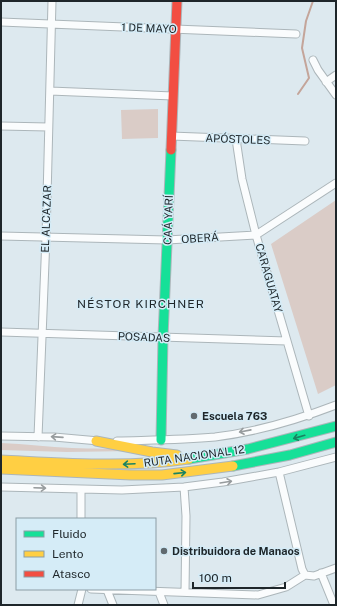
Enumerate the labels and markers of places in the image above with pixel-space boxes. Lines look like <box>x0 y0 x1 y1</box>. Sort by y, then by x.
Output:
place label: Escuela 763 <box>202 410 267 422</box>
marker: Escuela 763 <box>189 411 199 421</box>
place label: Distribuidora de Manaos <box>172 545 300 557</box>
marker: Distribuidora de Manaos <box>159 546 169 556</box>

